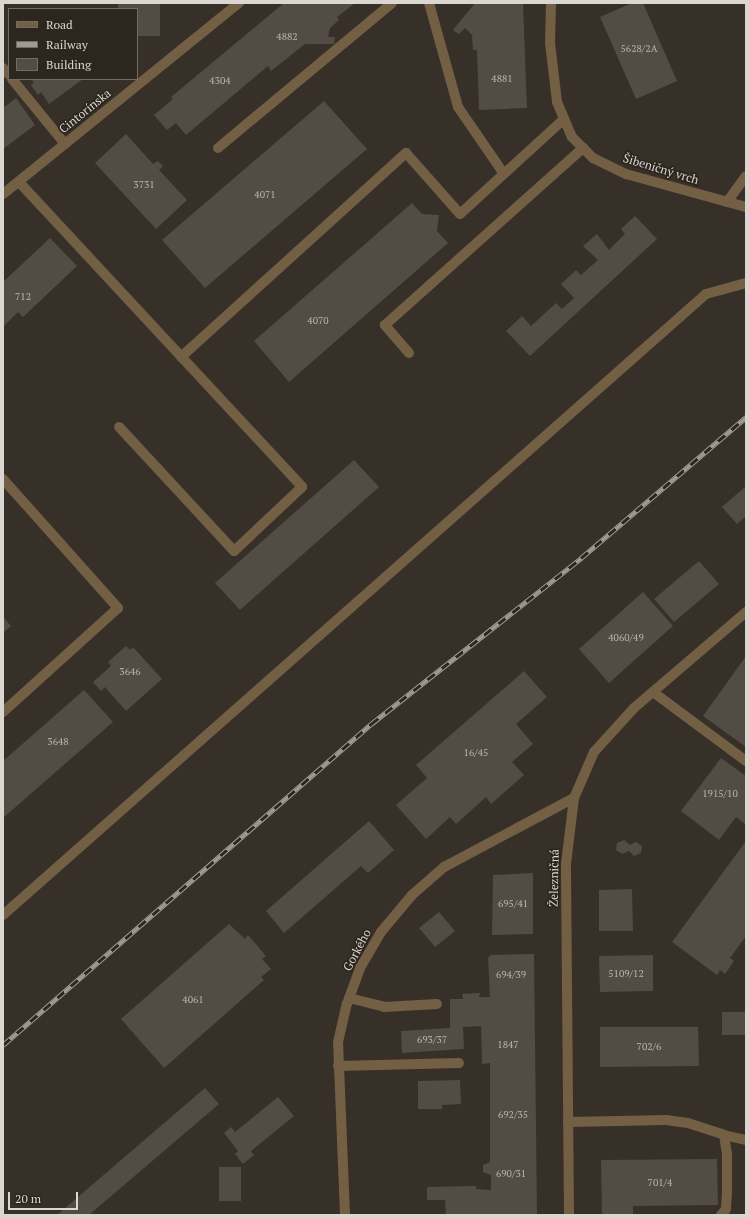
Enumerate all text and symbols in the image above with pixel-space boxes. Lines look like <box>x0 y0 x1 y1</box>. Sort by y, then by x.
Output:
legend <box>8 8 138 80</box>
text: Road <box>46 17 73 32</box>
house number: 4882 <box>276 31 298 43</box>
text: Railway <box>46 37 88 52</box>
house number: 5628/2A <box>621 43 657 55</box>
text: Building <box>46 57 91 72</box>
house number: 4881 <box>491 73 513 85</box>
house number: 4304 <box>209 75 231 87</box>
street label: Cintorínska <box>56 86 114 136</box>
street label: Šibeničný vrch <box>621 151 701 187</box>
house number: 3731 <box>133 179 155 191</box>
house number: 4071 <box>254 189 276 201</box>
house number: 712 <box>15 291 31 303</box>
house number: 4070 <box>307 315 329 327</box>
house number: 4060/49 <box>608 632 644 644</box>
house number: 3646 <box>119 666 141 678</box>
house number: 3648 <box>47 736 69 748</box>
house number: 16/45 <box>464 747 488 759</box>
house number: 1915/10 <box>702 788 738 800</box>
street label: Železničná <box>546 849 562 907</box>
house number: 695/41 <box>498 898 528 910</box>
street label: Gorkého <box>340 927 374 973</box>
house number: 5109/12 <box>608 968 644 980</box>
house number: 694/39 <box>496 969 526 981</box>
house number: 4061 <box>182 994 204 1006</box>
house number: 693/37 <box>417 1034 447 1046</box>
house number: 1847 <box>497 1039 519 1051</box>
house number: 702/6 <box>637 1041 661 1053</box>
house number: 692/35 <box>498 1109 528 1121</box>
house number: 690/31 <box>496 1168 526 1180</box>
house number: 701/4 <box>648 1177 672 1189</box>
scale bar <box>10 1184 80 1210</box>
text: 20 m <box>15 1191 41 1206</box>

